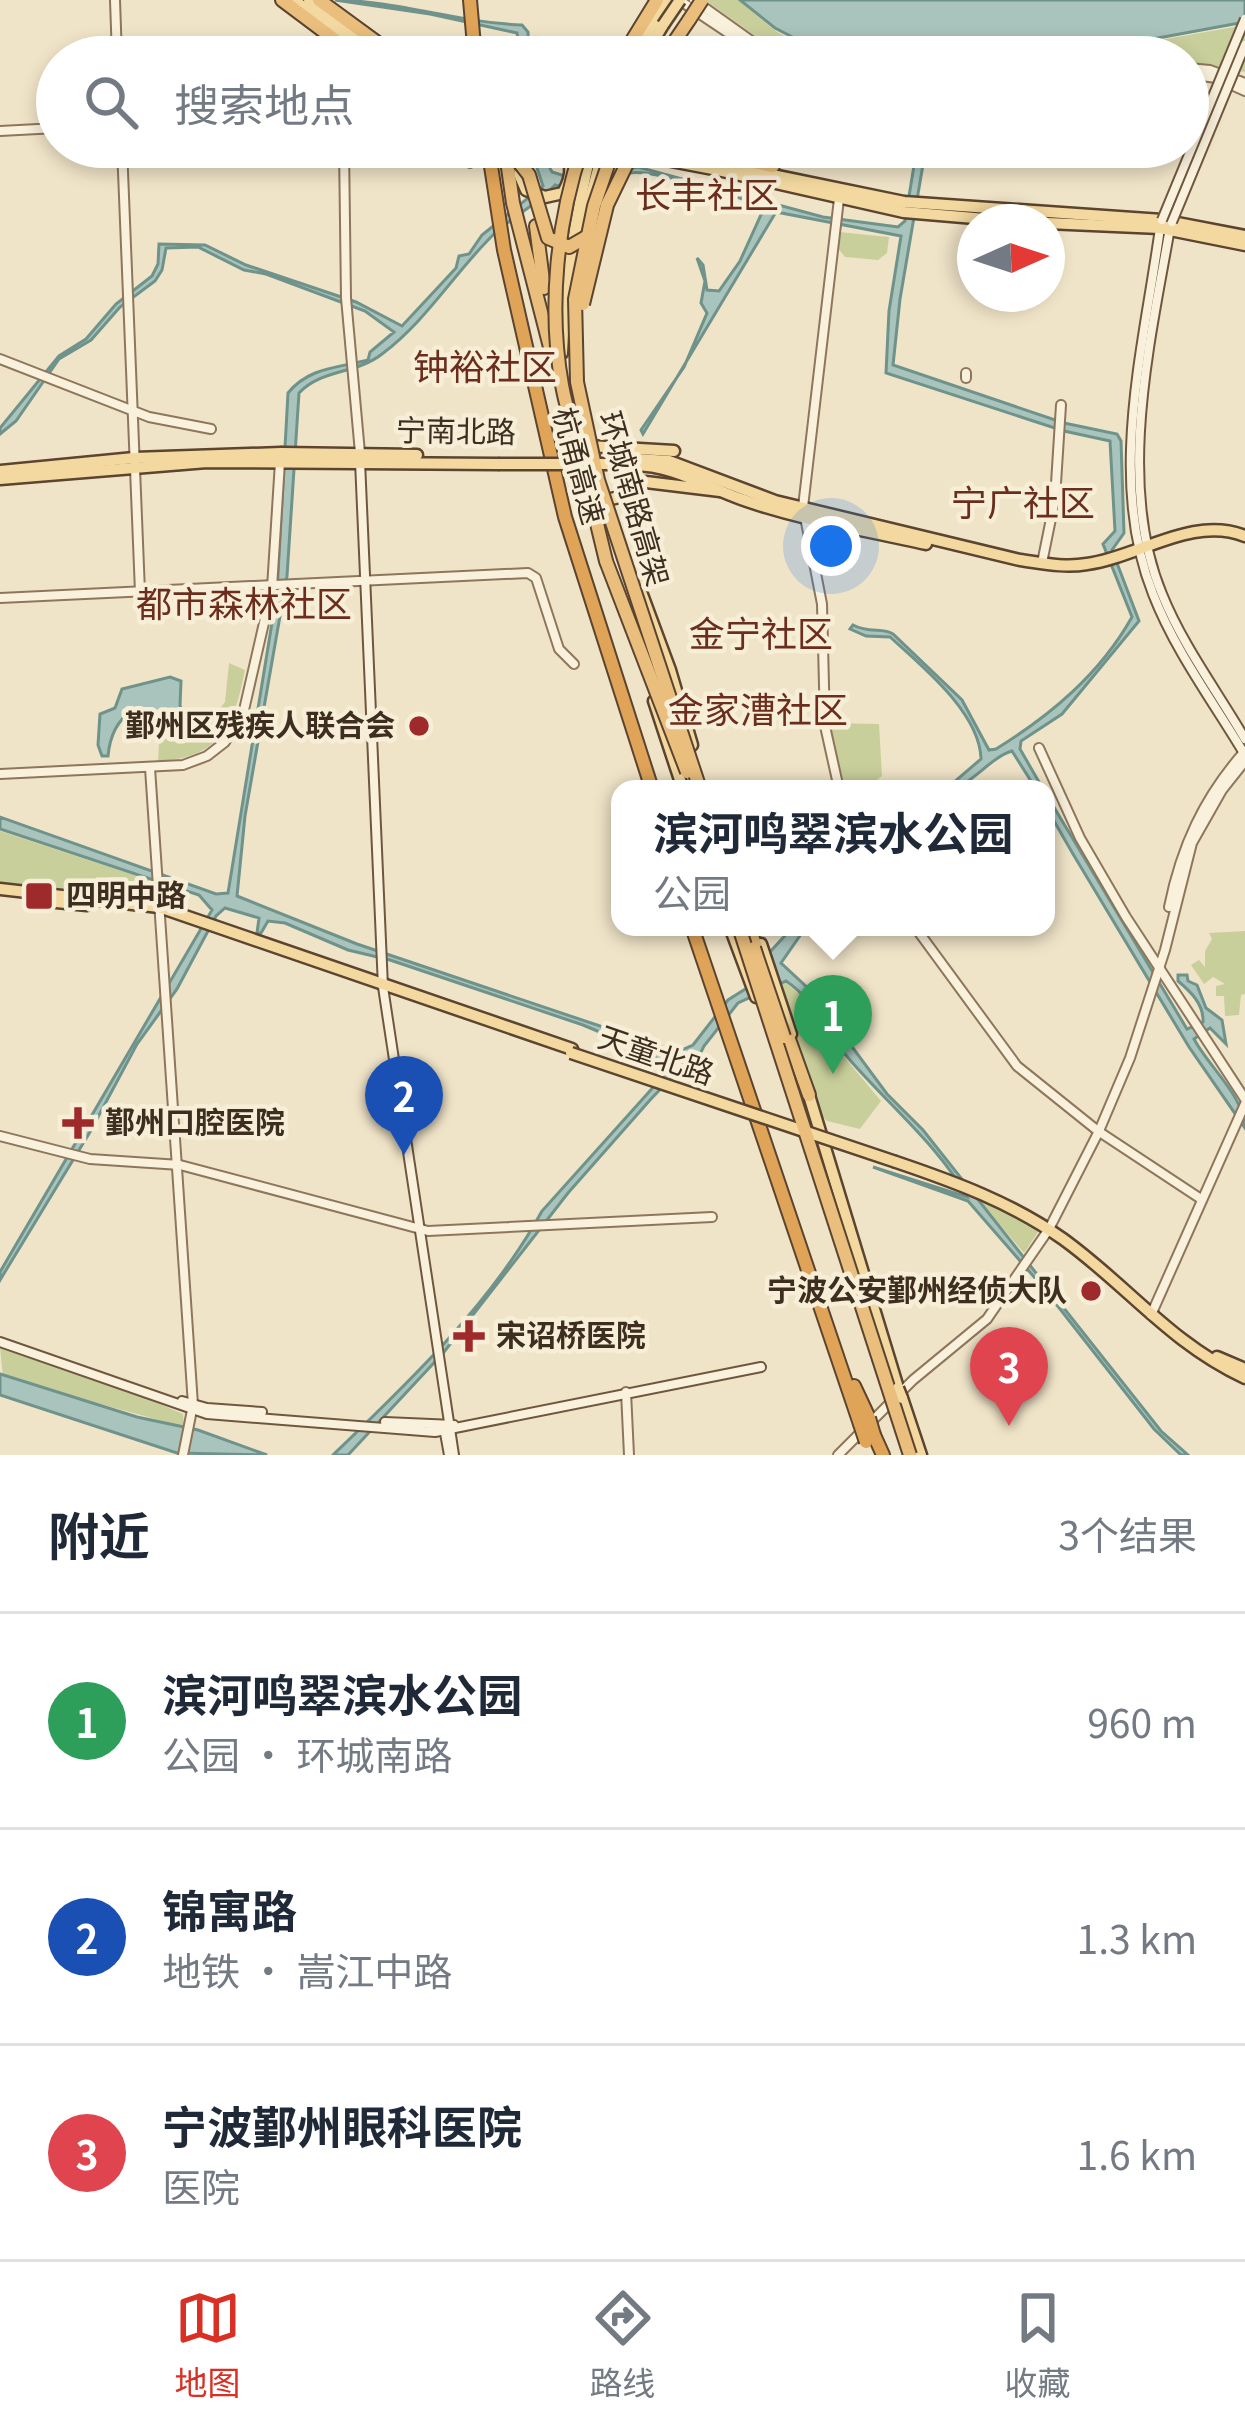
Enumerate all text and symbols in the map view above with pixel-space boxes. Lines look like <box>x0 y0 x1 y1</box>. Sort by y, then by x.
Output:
search box <box>36 36 1209 168</box>
icon: search <box>78 69 144 135</box>
text: 搜索地点 <box>174 70 354 135</box>
district label: 长丰社区 <box>635 166 779 218</box>
north arrow <box>957 204 1065 312</box>
district label: 钟裕社区 <box>413 338 557 390</box>
street label: 杭甬高速 <box>544 402 618 529</box>
street label: 宁南北路 <box>396 406 516 452</box>
street label: 环城南路高架 <box>590 406 682 591</box>
district label: 宁广社区 <box>951 474 1095 526</box>
your location <box>801 516 861 576</box>
district label: 都市森林社区 <box>136 575 352 627</box>
district label: 金宁社区 <box>689 605 833 657</box>
district label: 金家漕社区 <box>668 681 848 733</box>
place label: 鄞州区残疾人联合会 <box>125 701 395 745</box>
marker: 鄞州区残疾人联合会 <box>406 713 432 739</box>
popup <box>611 780 1055 936</box>
text: 滨河鸣翠滨水公园 <box>653 798 1013 863</box>
text: 公园 <box>653 863 731 919</box>
place label: 四明中路 <box>66 871 186 915</box>
marker: 四明中路 <box>23 880 55 912</box>
pin: 1 <box>794 975 872 1074</box>
street label: 天童北路 <box>593 1013 721 1093</box>
pin: 2 <box>365 1056 443 1155</box>
place label: 鄞州口腔医院 <box>105 1098 285 1142</box>
marker: 鄞州口腔医院 <box>62 1107 94 1139</box>
place label: 宁波公安鄞州经侦大队 <box>767 1266 1067 1310</box>
marker: 宁波公安鄞州经侦大队 <box>1078 1278 1104 1304</box>
place label: 宋诏桥医院 <box>496 1311 646 1355</box>
marker: 宋诏桥医院 <box>453 1320 485 1352</box>
pin: 3 <box>970 1327 1048 1426</box>
text: 附近 <box>48 1496 150 1570</box>
text: 3个结果 <box>1058 1505 1197 1561</box>
text: 滨河鸣翠滨水公园 <box>162 1660 522 1725</box>
text: 1 <box>75 1693 99 1749</box>
text: 960 m <box>1087 1693 1197 1749</box>
text: 公园 · 环城南路 <box>162 1725 452 1781</box>
text: 锦寓路 <box>162 1876 297 1941</box>
text: 2 <box>75 1909 99 1965</box>
text: 1.3 km <box>1076 1909 1197 1965</box>
text: 地铁 · 嵩江中路 <box>162 1941 452 1997</box>
text: 宁波鄞州眼科医院 <box>162 2092 522 2157</box>
text: 3 <box>75 2125 99 2181</box>
text: 1.6 km <box>1076 2125 1197 2181</box>
text: 医院 <box>162 2157 240 2213</box>
tab: 地图 <box>175 2285 241 2405</box>
tab: 路线 <box>590 2285 656 2405</box>
tab: 收藏 <box>1005 2285 1071 2405</box>

